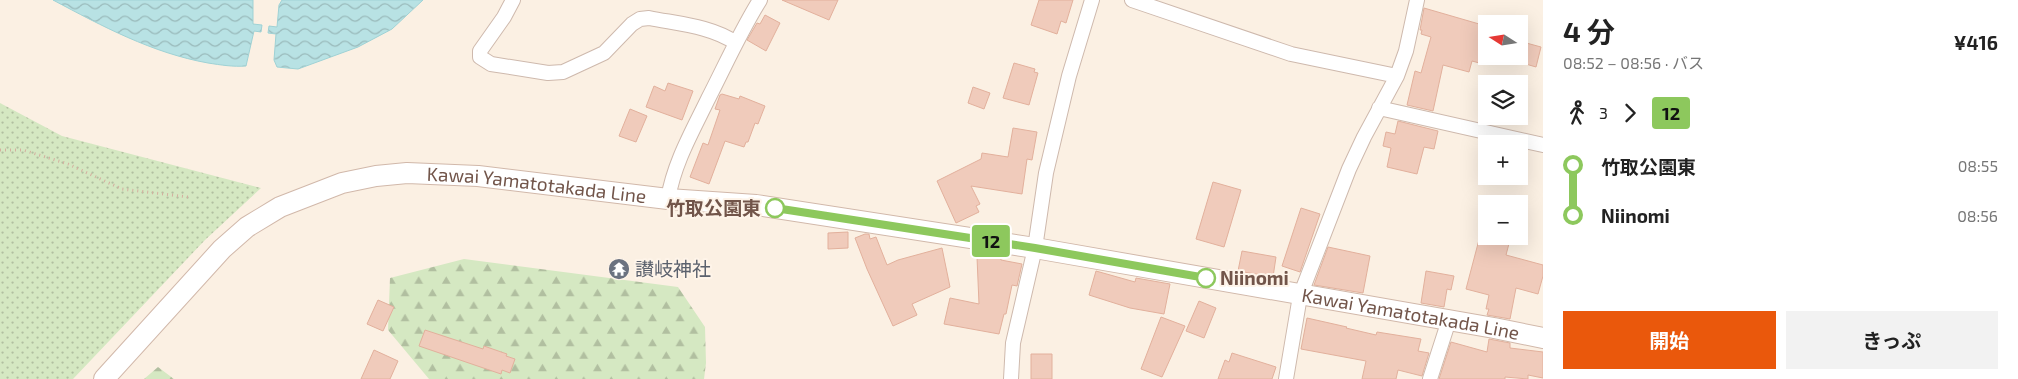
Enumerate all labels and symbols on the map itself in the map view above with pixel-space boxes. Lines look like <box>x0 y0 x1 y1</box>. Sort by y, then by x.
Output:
north arrow <box>1478 15 1528 65</box>
street label: Kawai Yamatotakada Line <box>426 162 648 207</box>
place label: 竹取公園東 <box>666 196 761 219</box>
marker: 竹取公園東 <box>765 198 785 218</box>
line badge: 12 <box>968 225 1014 257</box>
temple icon: 讃岐神社 <box>607 257 631 281</box>
place label: 讃岐神社 <box>635 257 711 280</box>
place label: Niinomi <box>1220 266 1289 289</box>
marker: Niinomi <box>1196 268 1216 288</box>
street label: Kawai Yamatotakada Line <box>1300 283 1522 344</box>

